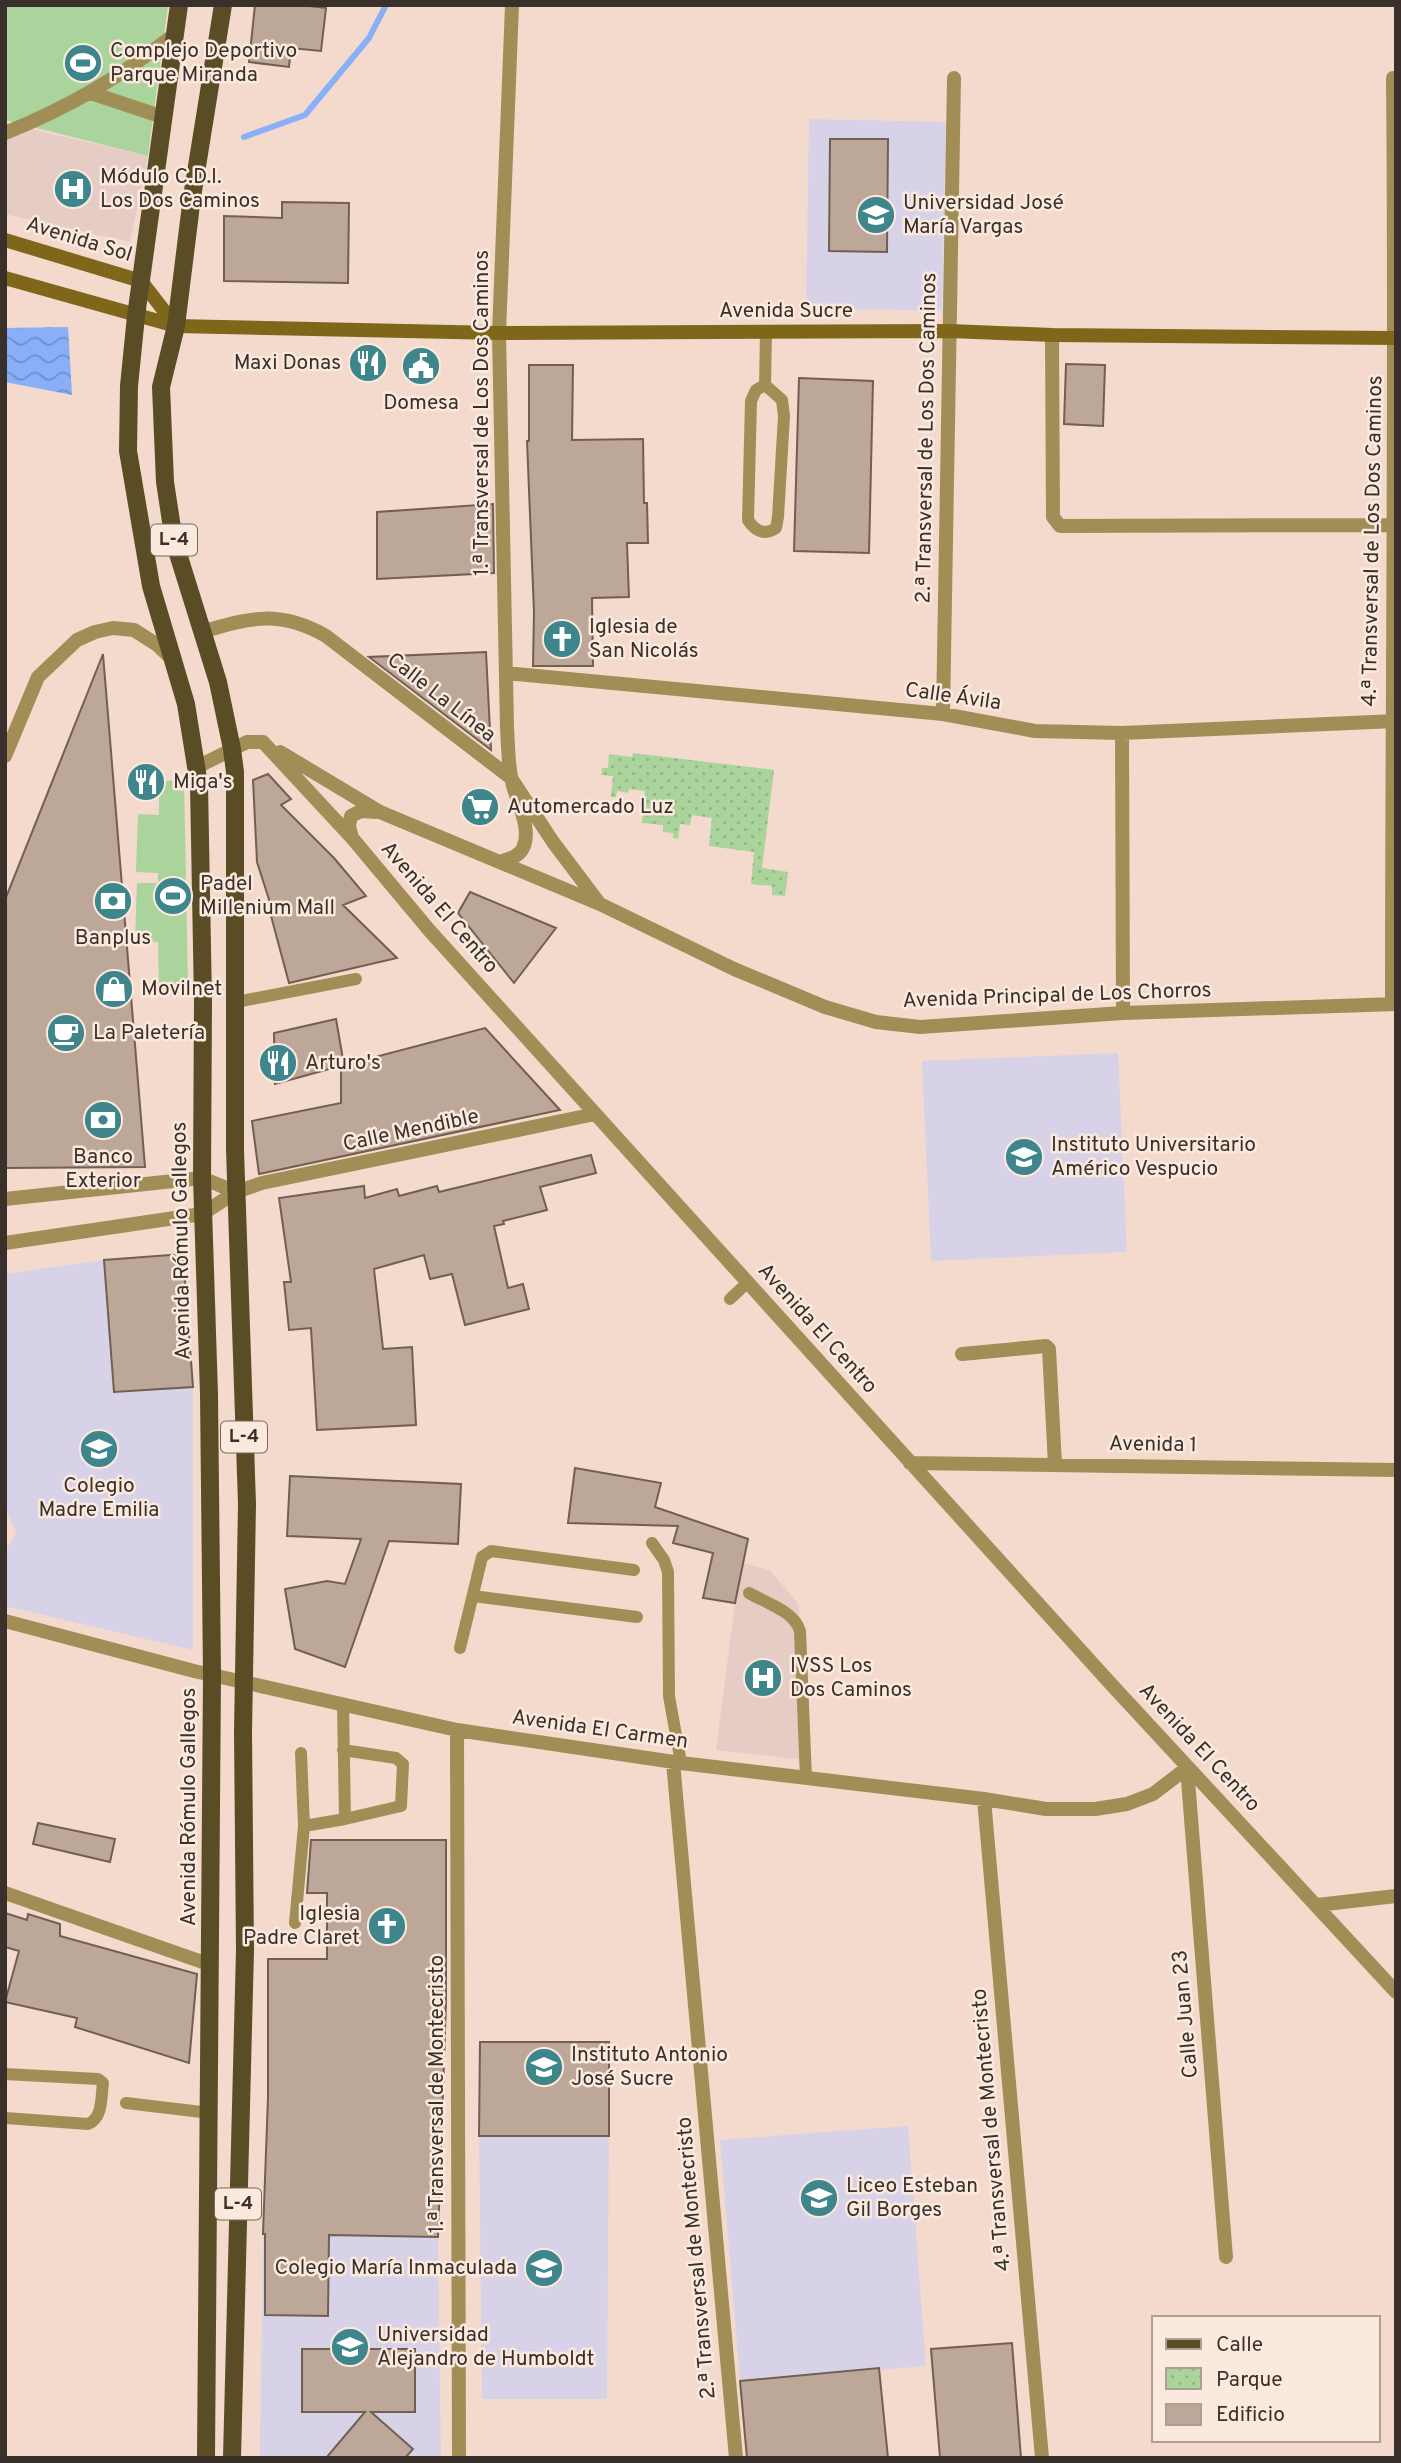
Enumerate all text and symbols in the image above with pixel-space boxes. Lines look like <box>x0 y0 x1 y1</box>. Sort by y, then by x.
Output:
place label: Complejo Deportivo Parque Miranda <box>110 38 297 89</box>
sports icon: Complejo Deportivo Parque Miranda <box>62 42 104 84</box>
place label: Módulo C.D.I. Los Dos Caminos <box>100 164 260 215</box>
hospital icon: Módulo C.D.I. Los Dos Caminos <box>52 168 94 210</box>
place label: Universidad José María Vargas <box>903 190 1064 241</box>
school or university icon: Universidad José María Vargas <box>855 194 897 236</box>
street label: Avenida Sol <box>23 211 135 269</box>
street label: 1.ª Transversal de Los Dos Caminos <box>469 250 496 576</box>
street label: 2.ª Transversal de Los Dos Caminos <box>911 272 943 604</box>
street label: Avenida Sucre <box>719 298 853 325</box>
restaurant icon: Maxi Donas <box>347 342 389 384</box>
public building icon: Domesa <box>400 345 442 387</box>
place label: Maxi Donas <box>234 350 341 377</box>
street label: 4.ª Transversal de Los Dos Caminos <box>1357 375 1389 707</box>
place label: Domesa <box>383 390 459 417</box>
road number: L-4 <box>151 524 197 555</box>
place label: Iglesia de San Nicolás <box>589 614 699 665</box>
church icon: Iglesia de San Nicolás <box>541 618 583 660</box>
street label: Calle La Línea <box>381 647 501 749</box>
street label: Calle Ávila <box>903 676 1003 717</box>
restaurant icon: Miga's <box>125 761 167 803</box>
place label: Miga's <box>173 769 233 796</box>
supermarket icon: Automercado Luz <box>459 786 501 828</box>
place label: Automercado Luz <box>507 794 674 821</box>
street label: Avenida El Centro <box>374 836 504 980</box>
place label: Padel Millenium Mall <box>200 871 335 922</box>
sports icon: Padel Millenium Mall <box>152 875 194 917</box>
bank icon: Banplus <box>92 880 134 922</box>
place label: Banplus <box>75 925 151 952</box>
shop icon: Movilnet <box>93 968 135 1010</box>
place label: Movilnet <box>141 976 222 1003</box>
street label: Avenida Principal de Los Chorros <box>902 977 1212 1015</box>
cafe icon: La Paletería <box>45 1012 87 1054</box>
place label: La Paletería <box>93 1020 205 1047</box>
restaurant icon: Arturo's <box>257 1042 299 1084</box>
place label: Arturo's <box>305 1050 381 1077</box>
bank icon: Banco Exterior <box>82 1099 124 1141</box>
street label: Calle Mendible <box>341 1103 481 1159</box>
street label: Avenida Rómulo Gallegos <box>166 1122 198 1360</box>
place label: Instituto Universitario Américo Vespucio <box>1051 1132 1256 1183</box>
school or university icon: Instituto Universitario Américo Vespucio <box>1003 1136 1045 1178</box>
place label: Banco Exterior <box>65 1144 141 1195</box>
street label: Avenida El Centro <box>751 1258 883 1400</box>
road number: L-4 <box>221 1422 267 1452</box>
school or university icon: Colegio Madre Emilia <box>78 1428 120 1470</box>
street label: Avenida 1 <box>1109 1431 1197 1459</box>
place label: Colegio Madre Emilia <box>39 1473 159 1524</box>
place label: IVSS Los Dos Caminos <box>790 1653 912 1704</box>
hospital icon: IVSS Los Dos Caminos <box>742 1657 784 1699</box>
street label: Avenida El Centro <box>1132 1678 1266 1818</box>
street label: Avenida Rómulo Gallegos <box>176 1688 203 1926</box>
street label: Avenida El Carmen <box>510 1704 690 1756</box>
place label: Iglesia Padre Claret <box>243 1901 360 1952</box>
church icon: Iglesia Padre Claret <box>366 1905 408 1947</box>
street label: Calle Juan 23 <box>1167 1949 1205 2079</box>
street label: 1.ª Transversal de Montecristo <box>424 1955 451 2233</box>
street label: 4.ª Transversal de Montecristo <box>966 1987 1018 2273</box>
place label: Instituto Antonio José Sucre <box>571 2042 728 2093</box>
school or university icon: Instituto Antonio José Sucre <box>523 2046 565 2088</box>
street label: 2.ª Transversal de Montecristo <box>671 2116 723 2400</box>
place label: Liceo Esteban Gil Borges <box>846 2173 978 2224</box>
school or university icon: Liceo Esteban Gil Borges <box>798 2177 840 2219</box>
road number: L-4 <box>215 2188 261 2220</box>
school or university icon: Colegio María Inmaculada <box>523 2247 565 2289</box>
place label: Colegio María Inmaculada <box>274 2255 517 2282</box>
legend <box>1152 2316 1380 2442</box>
place label: Universidad Alejandro de Humboldt <box>377 2322 595 2373</box>
school or university icon: Universidad Alejandro de Humboldt <box>329 2326 371 2368</box>
text: Calle <box>1216 2332 1263 2359</box>
text: Parque <box>1216 2367 1283 2394</box>
text: Edificio <box>1216 2402 1285 2429</box>

